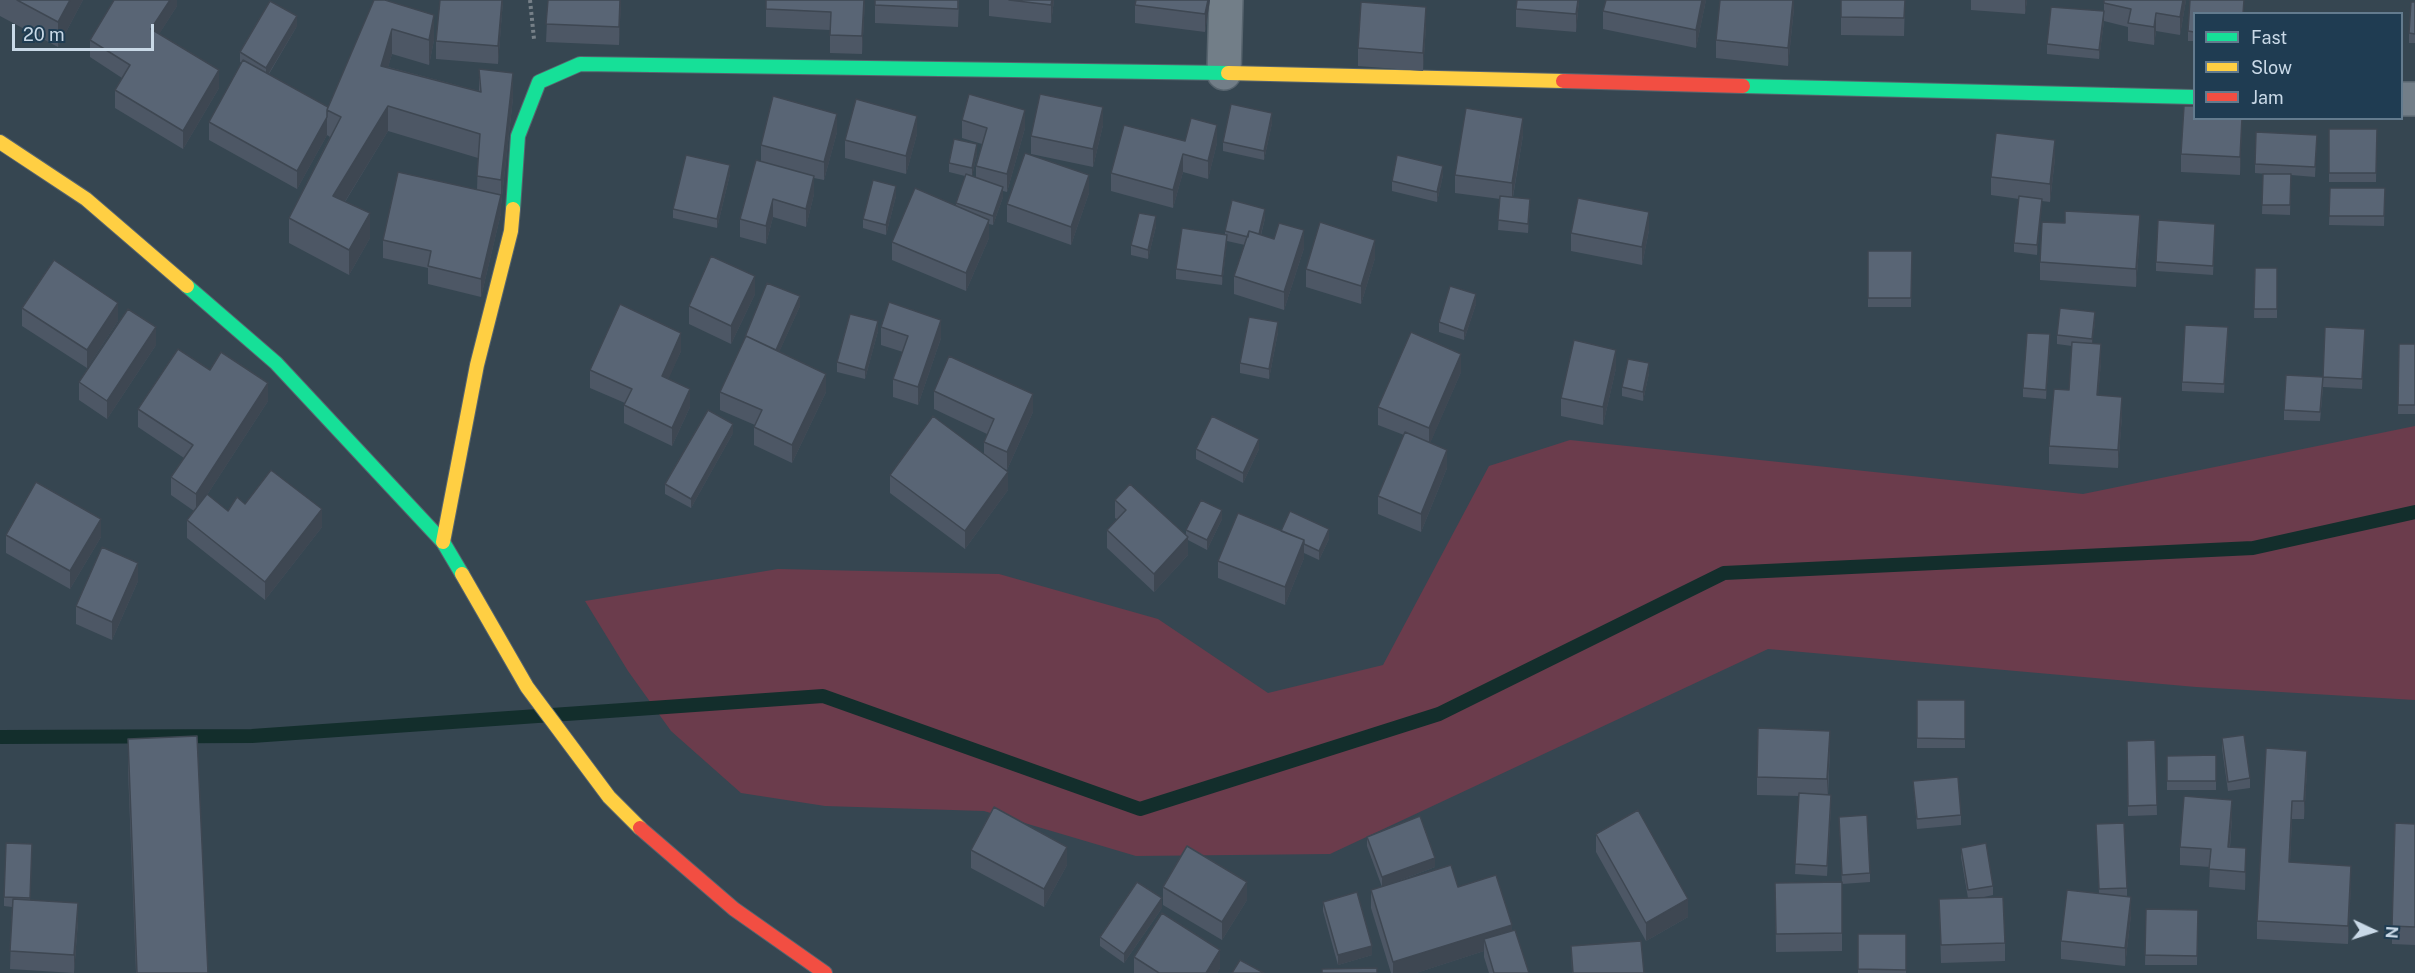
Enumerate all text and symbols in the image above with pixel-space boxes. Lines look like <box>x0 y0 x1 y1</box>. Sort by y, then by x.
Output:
scale bar <box>15 12 158 50</box>
legend <box>2193 12 2403 120</box>
text: 20 m <box>23 24 65 45</box>
text: Fast <box>2251 27 2287 48</box>
text: Slow <box>2251 57 2292 78</box>
text: Jam <box>2251 87 2284 108</box>
north arrow <box>2343 901 2403 961</box>
text: N <box>2382 925 2401 939</box>

